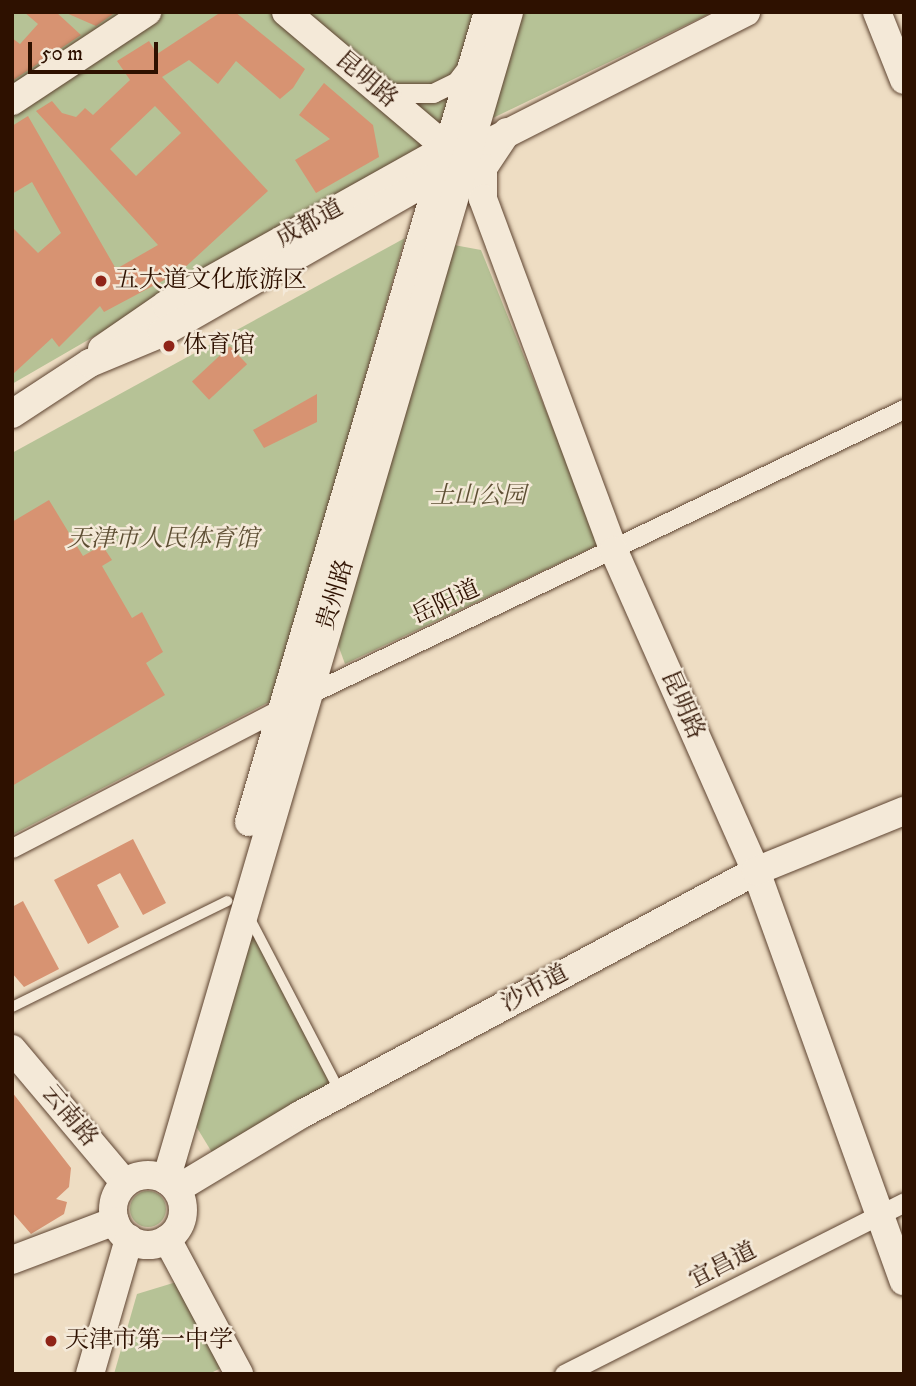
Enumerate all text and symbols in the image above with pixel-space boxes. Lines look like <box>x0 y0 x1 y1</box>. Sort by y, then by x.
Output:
scale bar <box>32 28 161 72</box>
text: 50 m <box>41 41 83 67</box>
street label: 昆明路 <box>329 46 403 114</box>
street label: 成都道 <box>272 194 348 254</box>
place label: 五大道文化旅游区 <box>115 267 307 295</box>
marker: 五大道文化旅游区 <box>93 273 109 289</box>
place label: 体育馆 <box>183 332 255 360</box>
marker: 体育馆 <box>161 338 177 354</box>
park label: 土山公园 <box>430 483 526 511</box>
park label: 天津市人民体育馆 <box>67 526 259 554</box>
street label: 贵州路 <box>312 556 360 634</box>
street label: 岳阳道 <box>407 575 485 631</box>
street label: 昆明路 <box>654 666 710 744</box>
street label: 沙市道 <box>496 959 574 1019</box>
street label: 云南路 <box>35 1079 103 1153</box>
street label: 宜昌道 <box>684 1237 762 1295</box>
place label: 天津市第一中学 <box>65 1327 233 1355</box>
marker: 天津市第一中学 <box>43 1333 59 1349</box>

